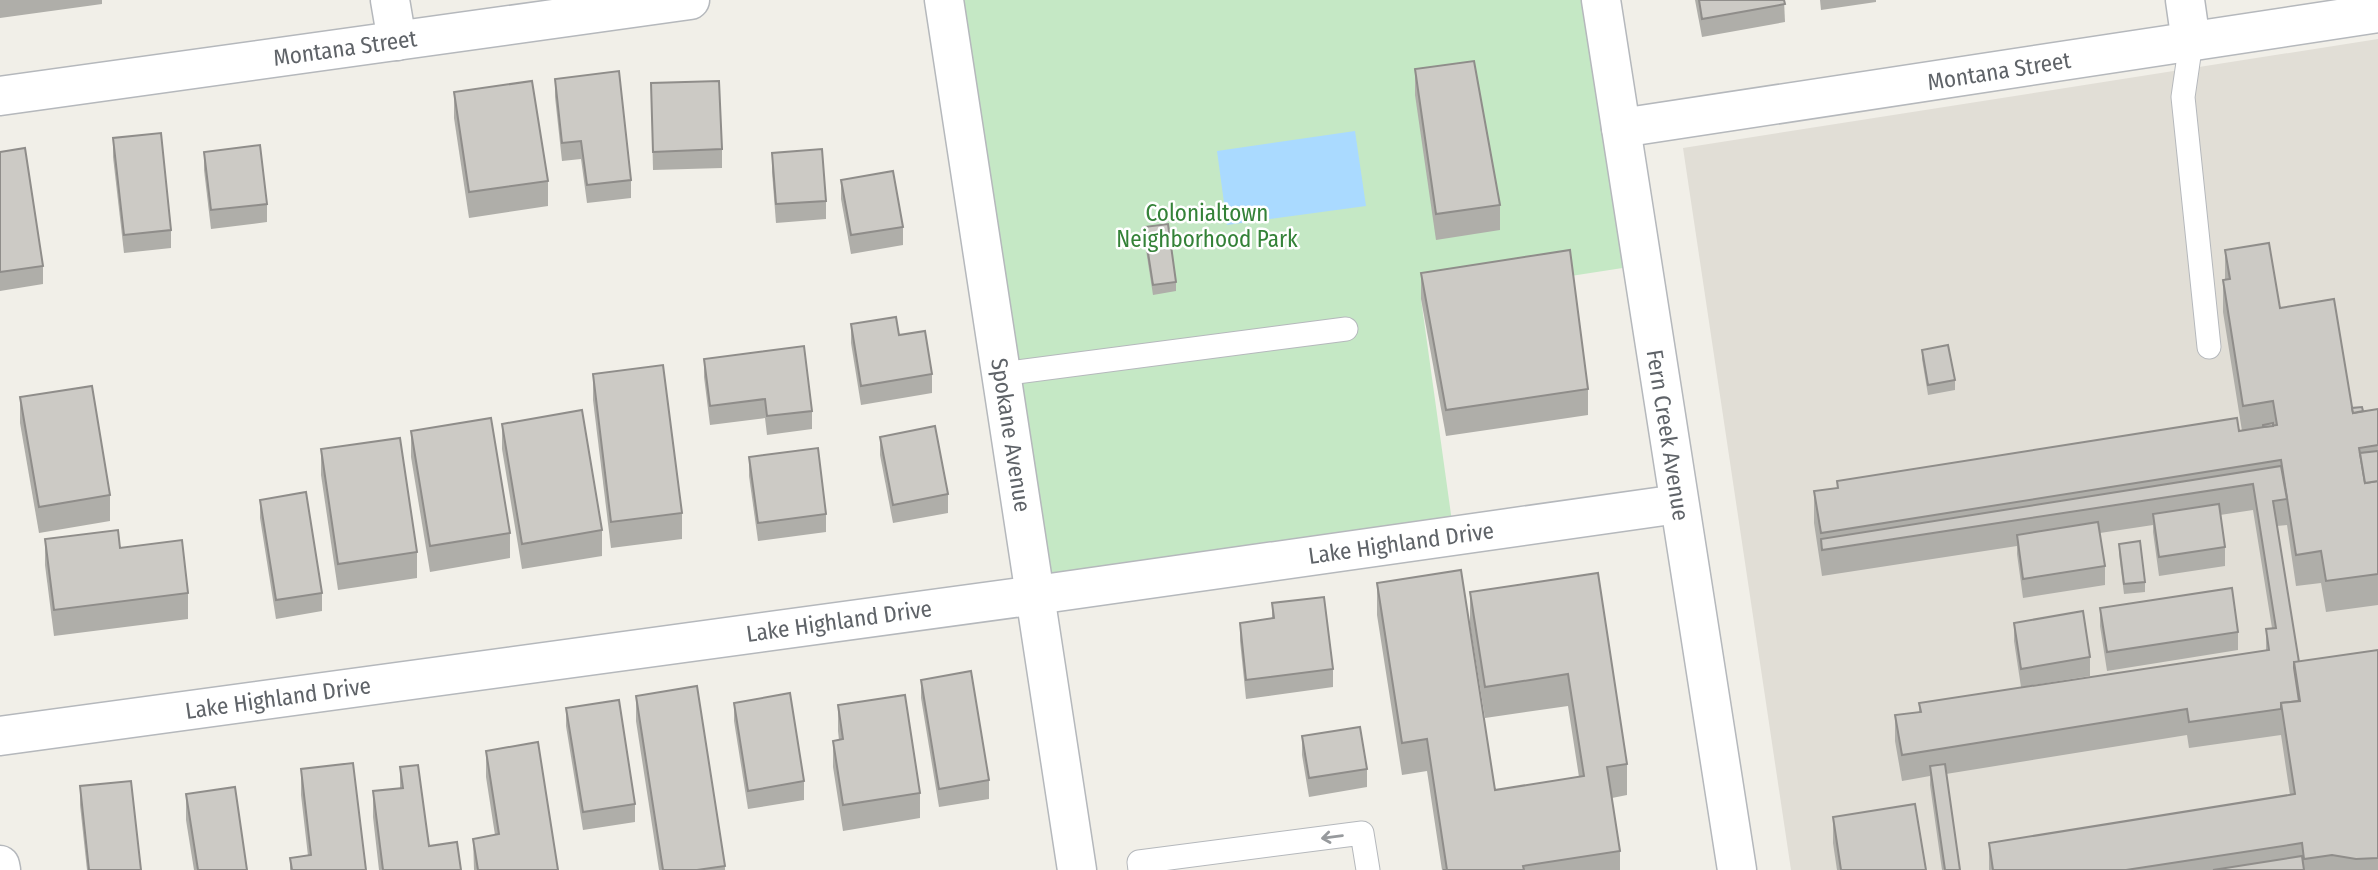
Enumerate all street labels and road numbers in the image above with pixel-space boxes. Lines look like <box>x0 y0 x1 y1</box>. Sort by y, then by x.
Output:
street label: Montana Street <box>271 24 419 72</box>
street label: Montana Street <box>1925 46 2073 96</box>
street label: Fern Creek Avenue <box>1641 347 1695 523</box>
street label: Spokane Avenue <box>985 356 1037 514</box>
street label: Lake Highland Drive <box>1306 516 1496 570</box>
street label: Lake Highland Drive <box>744 594 934 648</box>
street label: Lake Highland Drive <box>183 671 373 725</box>

